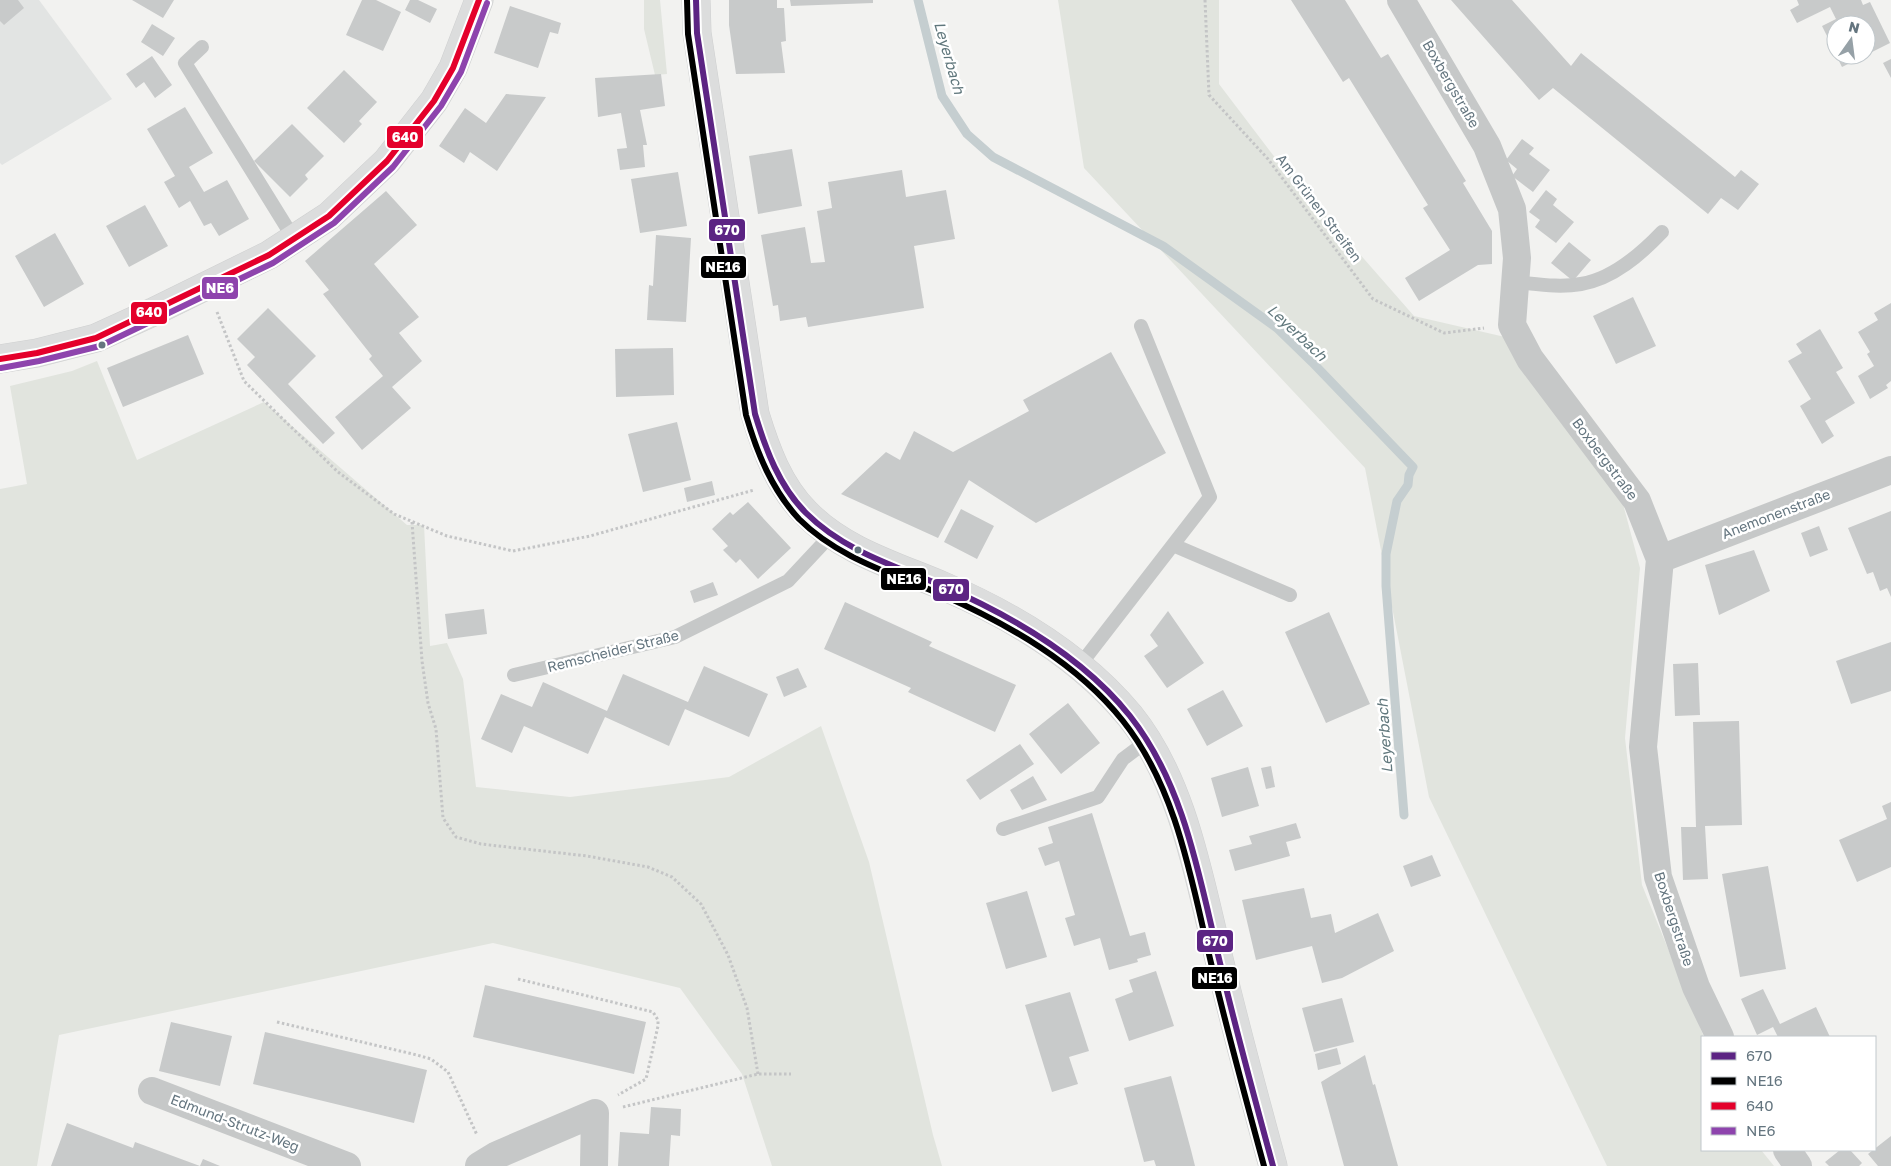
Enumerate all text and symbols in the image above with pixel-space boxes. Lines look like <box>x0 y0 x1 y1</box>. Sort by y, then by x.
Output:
north arrow <box>1826 15 1876 65</box>
text: N <box>1847 17 1861 36</box>
water label: Leyerbach <box>930 19 969 97</box>
street label: Boxbergstraße <box>1419 37 1483 131</box>
line badge: 640 <box>386 125 424 149</box>
text: 640 <box>392 128 418 145</box>
street label: Am Grünen Streifen <box>1273 150 1366 265</box>
line badge: 670 <box>708 218 746 242</box>
text: 670 <box>714 221 740 238</box>
line badge: NE16 <box>700 255 747 279</box>
text: NE16 <box>705 258 741 275</box>
line badge: NE6 <box>201 276 239 300</box>
text: NE6 <box>206 279 234 296</box>
water label: Leyerbach <box>1264 300 1332 366</box>
line badge: 640 <box>130 301 168 325</box>
text: 640 <box>136 303 162 320</box>
unlabelled marker <box>97 340 107 350</box>
street label: Boxbergstraße <box>1569 414 1642 503</box>
street label: Anemonenstraße <box>1719 485 1832 542</box>
unlabelled marker <box>853 545 863 555</box>
line badge: NE16 <box>880 567 927 591</box>
text: NE16 <box>886 570 922 587</box>
line badge: 670 <box>932 578 970 602</box>
text: 670 <box>938 580 964 597</box>
street label: Remscheider Straße <box>545 626 680 675</box>
water label: Leyerbach <box>1372 697 1397 774</box>
street label: Boxbergstraße <box>1651 869 1698 968</box>
line badge: 670 <box>1196 929 1234 953</box>
text: 670 <box>1202 932 1228 949</box>
line badge: NE16 <box>1191 966 1238 990</box>
text: NE16 <box>1197 969 1233 986</box>
legend <box>1701 1036 1876 1151</box>
text: 670 <box>1746 1046 1772 1064</box>
text: NE16 <box>1746 1071 1783 1089</box>
street label: Edmund-Strutz-Weg <box>169 1090 302 1155</box>
text: 640 <box>1746 1096 1774 1114</box>
text: NE6 <box>1746 1121 1776 1139</box>

